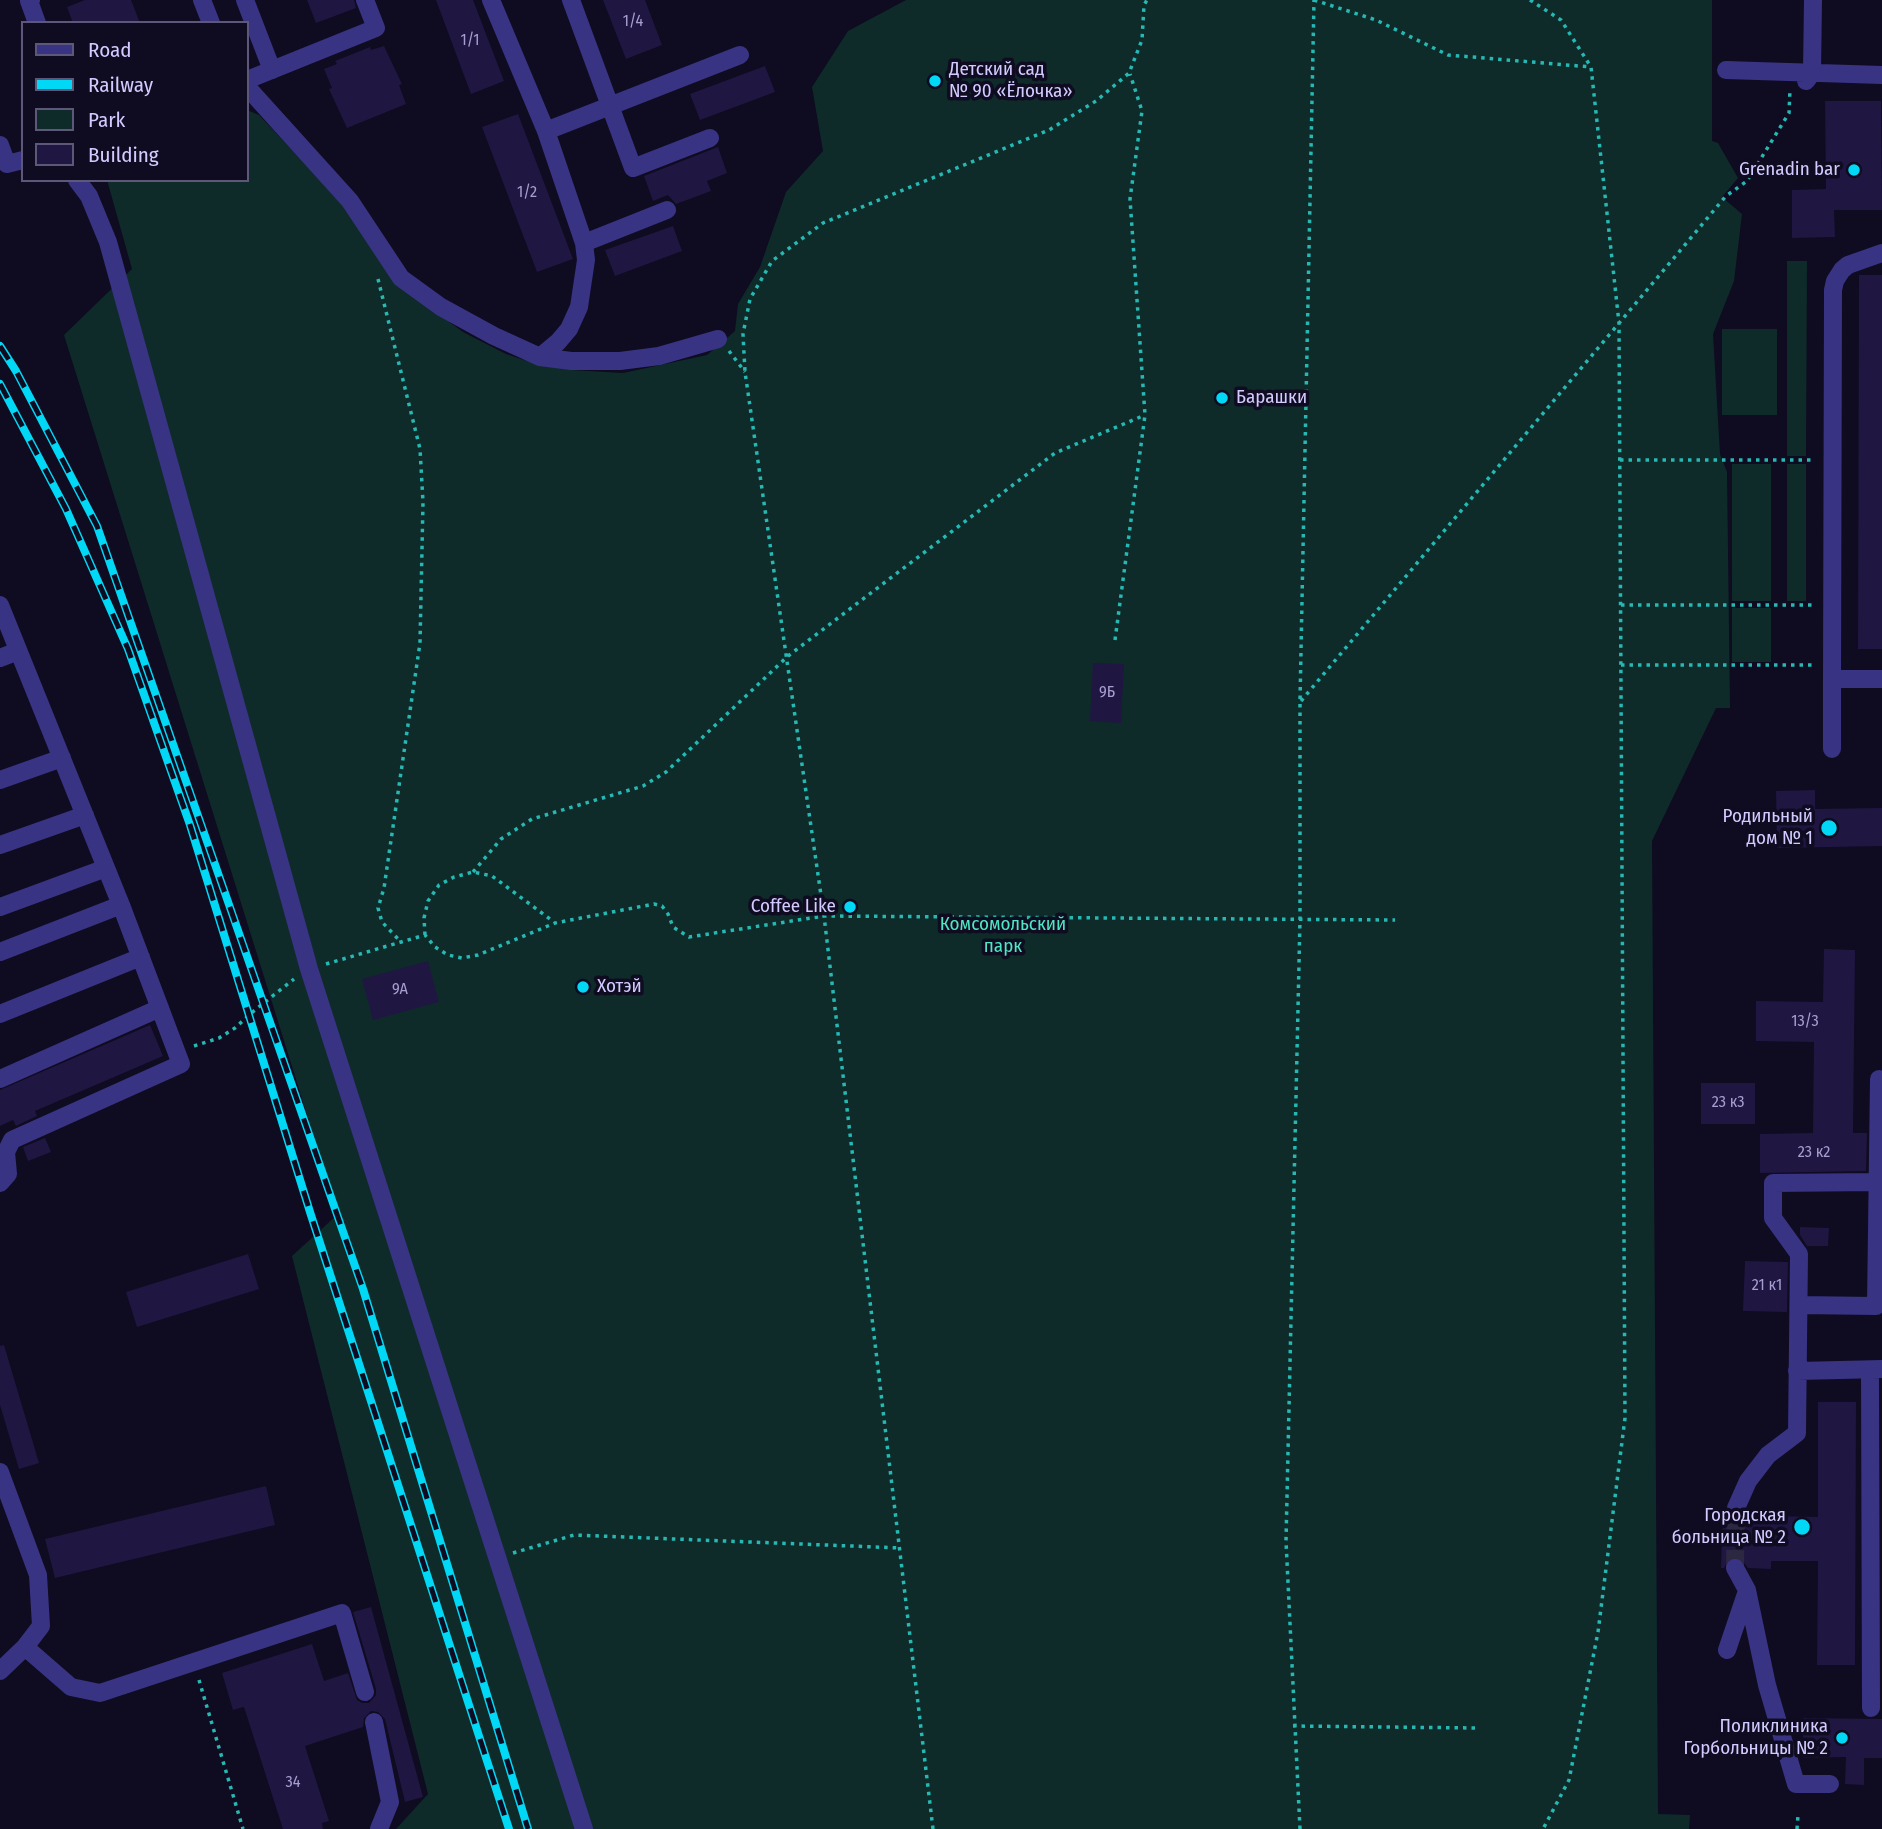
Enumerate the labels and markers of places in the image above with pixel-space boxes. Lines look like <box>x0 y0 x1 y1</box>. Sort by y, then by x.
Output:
place label: Детский сад № 90 «Ёлочка» <box>949 59 1073 103</box>
marker: Детский сад № 90 «Ёлочка» <box>927 73 943 89</box>
place label: Grenadin bar <box>1739 159 1840 181</box>
marker: Grenadin bar <box>1846 162 1862 178</box>
place label: Барашки <box>1236 387 1307 409</box>
marker: Барашки <box>1214 390 1230 406</box>
place label: Родильный дом № 1 <box>1723 806 1813 850</box>
marker: Родильный дом № 1 <box>1819 818 1839 838</box>
place label: Coffee Like <box>751 896 836 918</box>
marker: Coffee Like <box>842 899 858 915</box>
place label: Хотэй <box>597 976 642 998</box>
marker: Хотэй <box>575 979 591 995</box>
place label: Городская больница № 2 <box>1672 1505 1786 1549</box>
marker: Городская больница № 2 <box>1792 1517 1812 1537</box>
place label: Поликлиника Горбольницы № 2 <box>1683 1716 1828 1760</box>
marker: Поликлиника Горбольницы № 2 <box>1834 1730 1850 1746</box>

